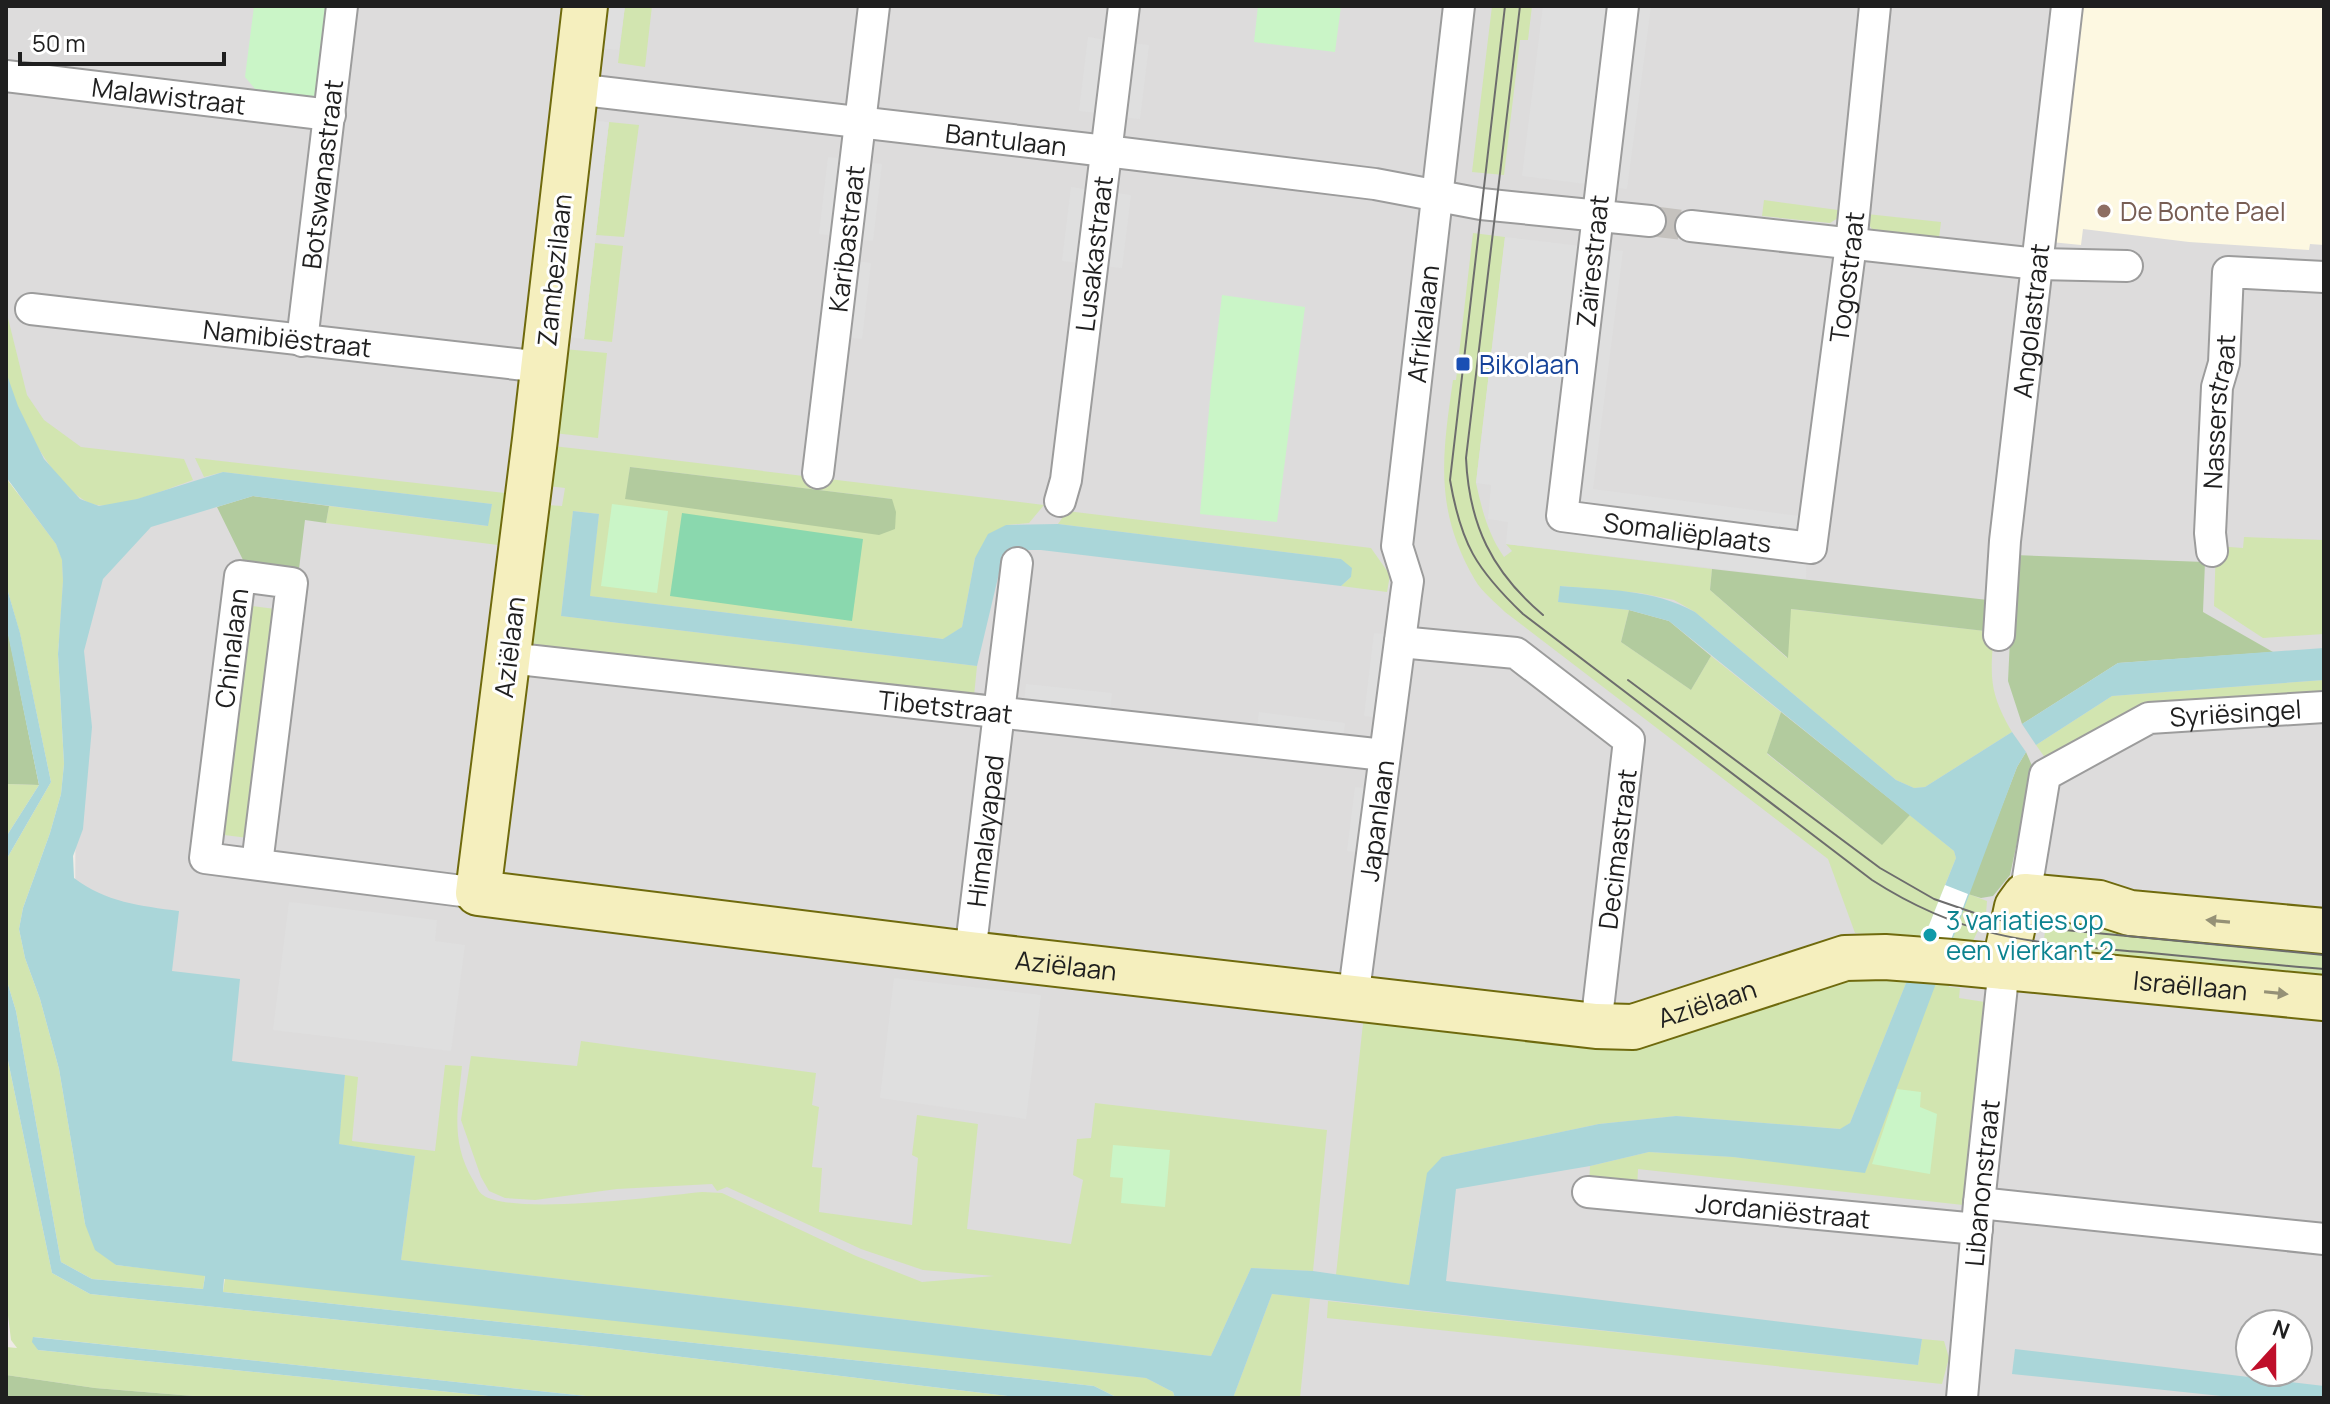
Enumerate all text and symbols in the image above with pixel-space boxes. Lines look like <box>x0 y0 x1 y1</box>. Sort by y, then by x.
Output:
scale bar <box>20 16 224 66</box>
text: 50 m <box>32 26 86 59</box>
street label: Malawistraat <box>90 68 248 123</box>
street label: Botswanastraat <box>293 77 351 271</box>
street label: Bantulaan <box>943 114 1069 164</box>
street label: Karibastraat <box>819 163 873 314</box>
street label: Lusakastraat <box>1066 174 1121 333</box>
street label: Zambezilaan <box>528 192 580 348</box>
street label: Zaïrestraat <box>1567 193 1617 329</box>
place label: De Bonte Pael <box>2120 193 2286 229</box>
marker: De Bonte Pael <box>2095 202 2113 220</box>
street label: Togostraat <box>1820 210 1872 345</box>
street label: Angolastraat <box>2004 241 2057 400</box>
street label: Afrikalaan <box>1398 263 1447 385</box>
street label: Namibiëstraat <box>201 311 374 365</box>
street label: Nasserstraat <box>2194 334 2243 490</box>
place label: Bikolaan <box>1479 346 1579 382</box>
marker: Bikolaan <box>1454 355 1472 373</box>
street label: Somaliëplaats <box>1601 503 1774 561</box>
street label: Chinalaan <box>206 586 256 710</box>
street label: Aziëlaan <box>485 594 533 700</box>
street label: Tibetstraat <box>876 681 1014 732</box>
street label: Syriësingel <box>2169 690 2303 735</box>
street label: Himalayapad <box>958 753 1012 909</box>
street label: Japanlaan <box>1351 758 1402 883</box>
street label: Decimastraat <box>1589 767 1645 931</box>
place label: 3 variaties op een vierkant 2 <box>1946 902 2114 968</box>
one-way arrow <box>2206 914 2231 927</box>
marker: 3 variaties op een vierkant 2 <box>1921 926 1939 944</box>
street label: Aziëlaan <box>1013 941 1119 989</box>
street label: Israëllaan <box>2132 962 2249 1009</box>
street label: Aziëlaan <box>1653 970 1761 1036</box>
one-way arrow <box>2264 987 2289 1000</box>
street label: Libanonstraat <box>1956 1098 2008 1268</box>
street label: Jordaniëstraat <box>1694 1184 1872 1237</box>
north arrow <box>2234 1308 2314 1388</box>
text: N <box>2268 1312 2294 1346</box>

